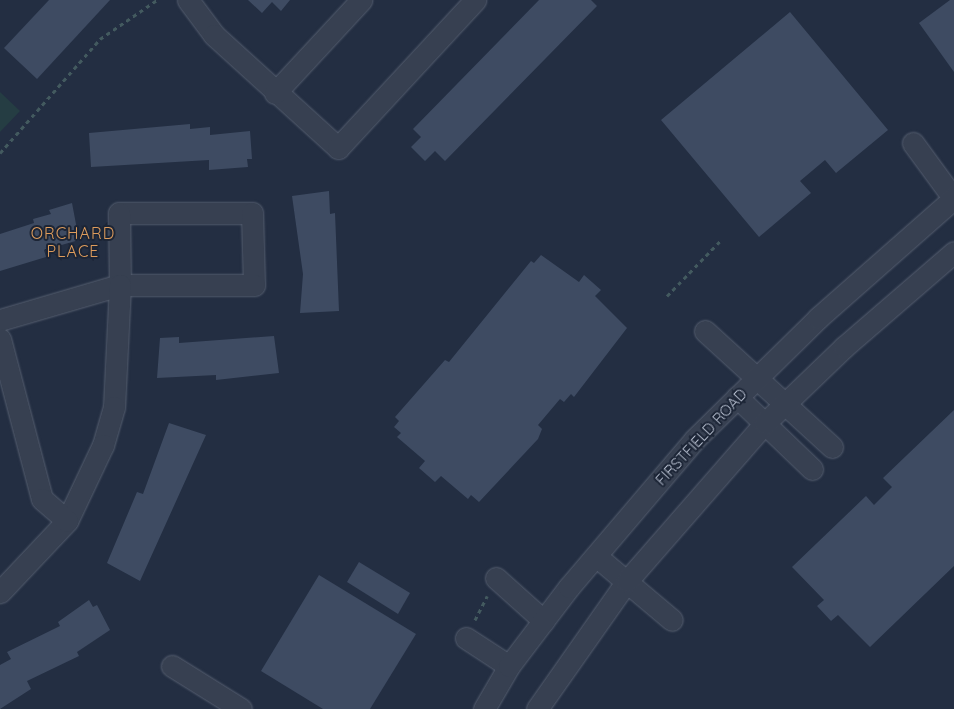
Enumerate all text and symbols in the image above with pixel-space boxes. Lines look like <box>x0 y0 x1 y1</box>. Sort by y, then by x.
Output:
district label: ORCHARD PLACE <box>30 223 116 261</box>
street label: FIRSTFIELD ROAD <box>652 385 750 489</box>

